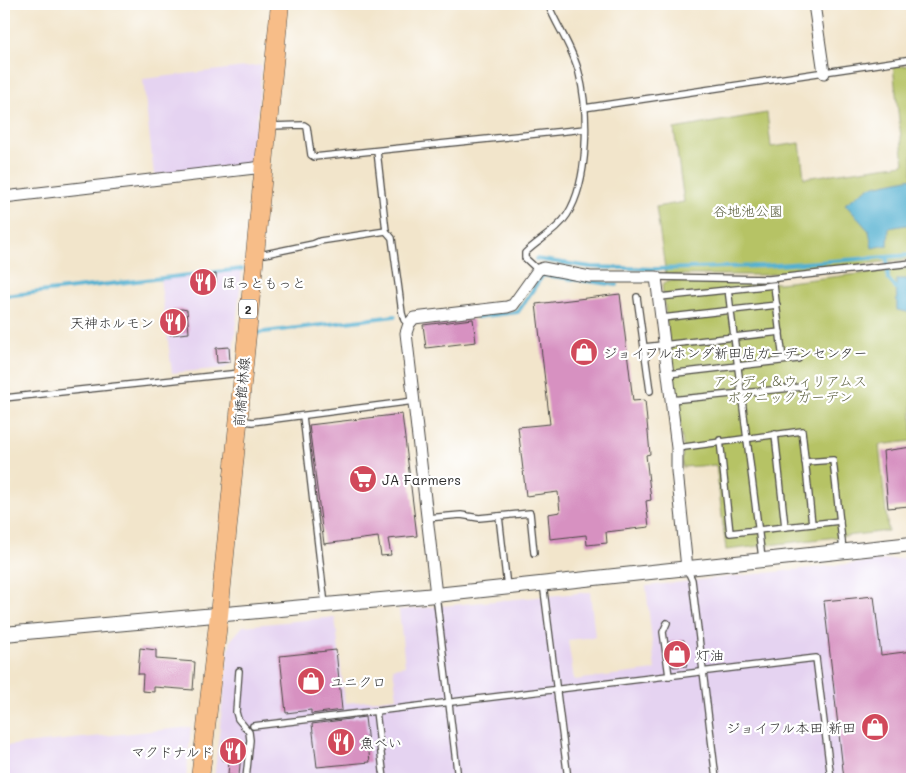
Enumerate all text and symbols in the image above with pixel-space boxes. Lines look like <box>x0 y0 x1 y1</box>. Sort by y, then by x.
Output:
park label: 谷地池公園 <box>713 201 783 220</box>
restaurant icon: ほっともっと <box>188 267 218 297</box>
place label: ほっともっと <box>222 273 306 292</box>
road number: 2 <box>239 300 257 318</box>
restaurant icon: 天神ホルモン <box>158 307 188 337</box>
place label: 天神ホルモン <box>70 313 154 332</box>
shop icon: ジョイフルホンダ新田店ガーデンセンター <box>569 337 599 367</box>
place label: ジョイフルホンダ新田店ガーデンセンター <box>603 343 868 362</box>
street label: 前橋館林線 <box>228 356 254 428</box>
park label: アンディ＆ウィリアムス ボタニックガーデン <box>713 371 867 406</box>
supermarket icon: JA Farmers <box>348 464 378 494</box>
place label: JA Farmers <box>382 470 461 489</box>
shop icon: 灯油 <box>662 639 692 669</box>
place label: 灯油 <box>696 645 724 664</box>
shop icon: ユニクロ <box>296 666 326 696</box>
place label: ユニクロ <box>330 672 386 691</box>
shop icon: ジョイフル本田 新田 <box>860 712 890 742</box>
place label: ジョイフル本田 新田 <box>726 718 856 737</box>
restaurant icon: 魚べい <box>326 727 356 757</box>
place label: 魚べい <box>360 733 402 752</box>
restaurant icon: マクドナルド <box>218 736 248 766</box>
place label: マクドナルド <box>131 742 214 761</box>

